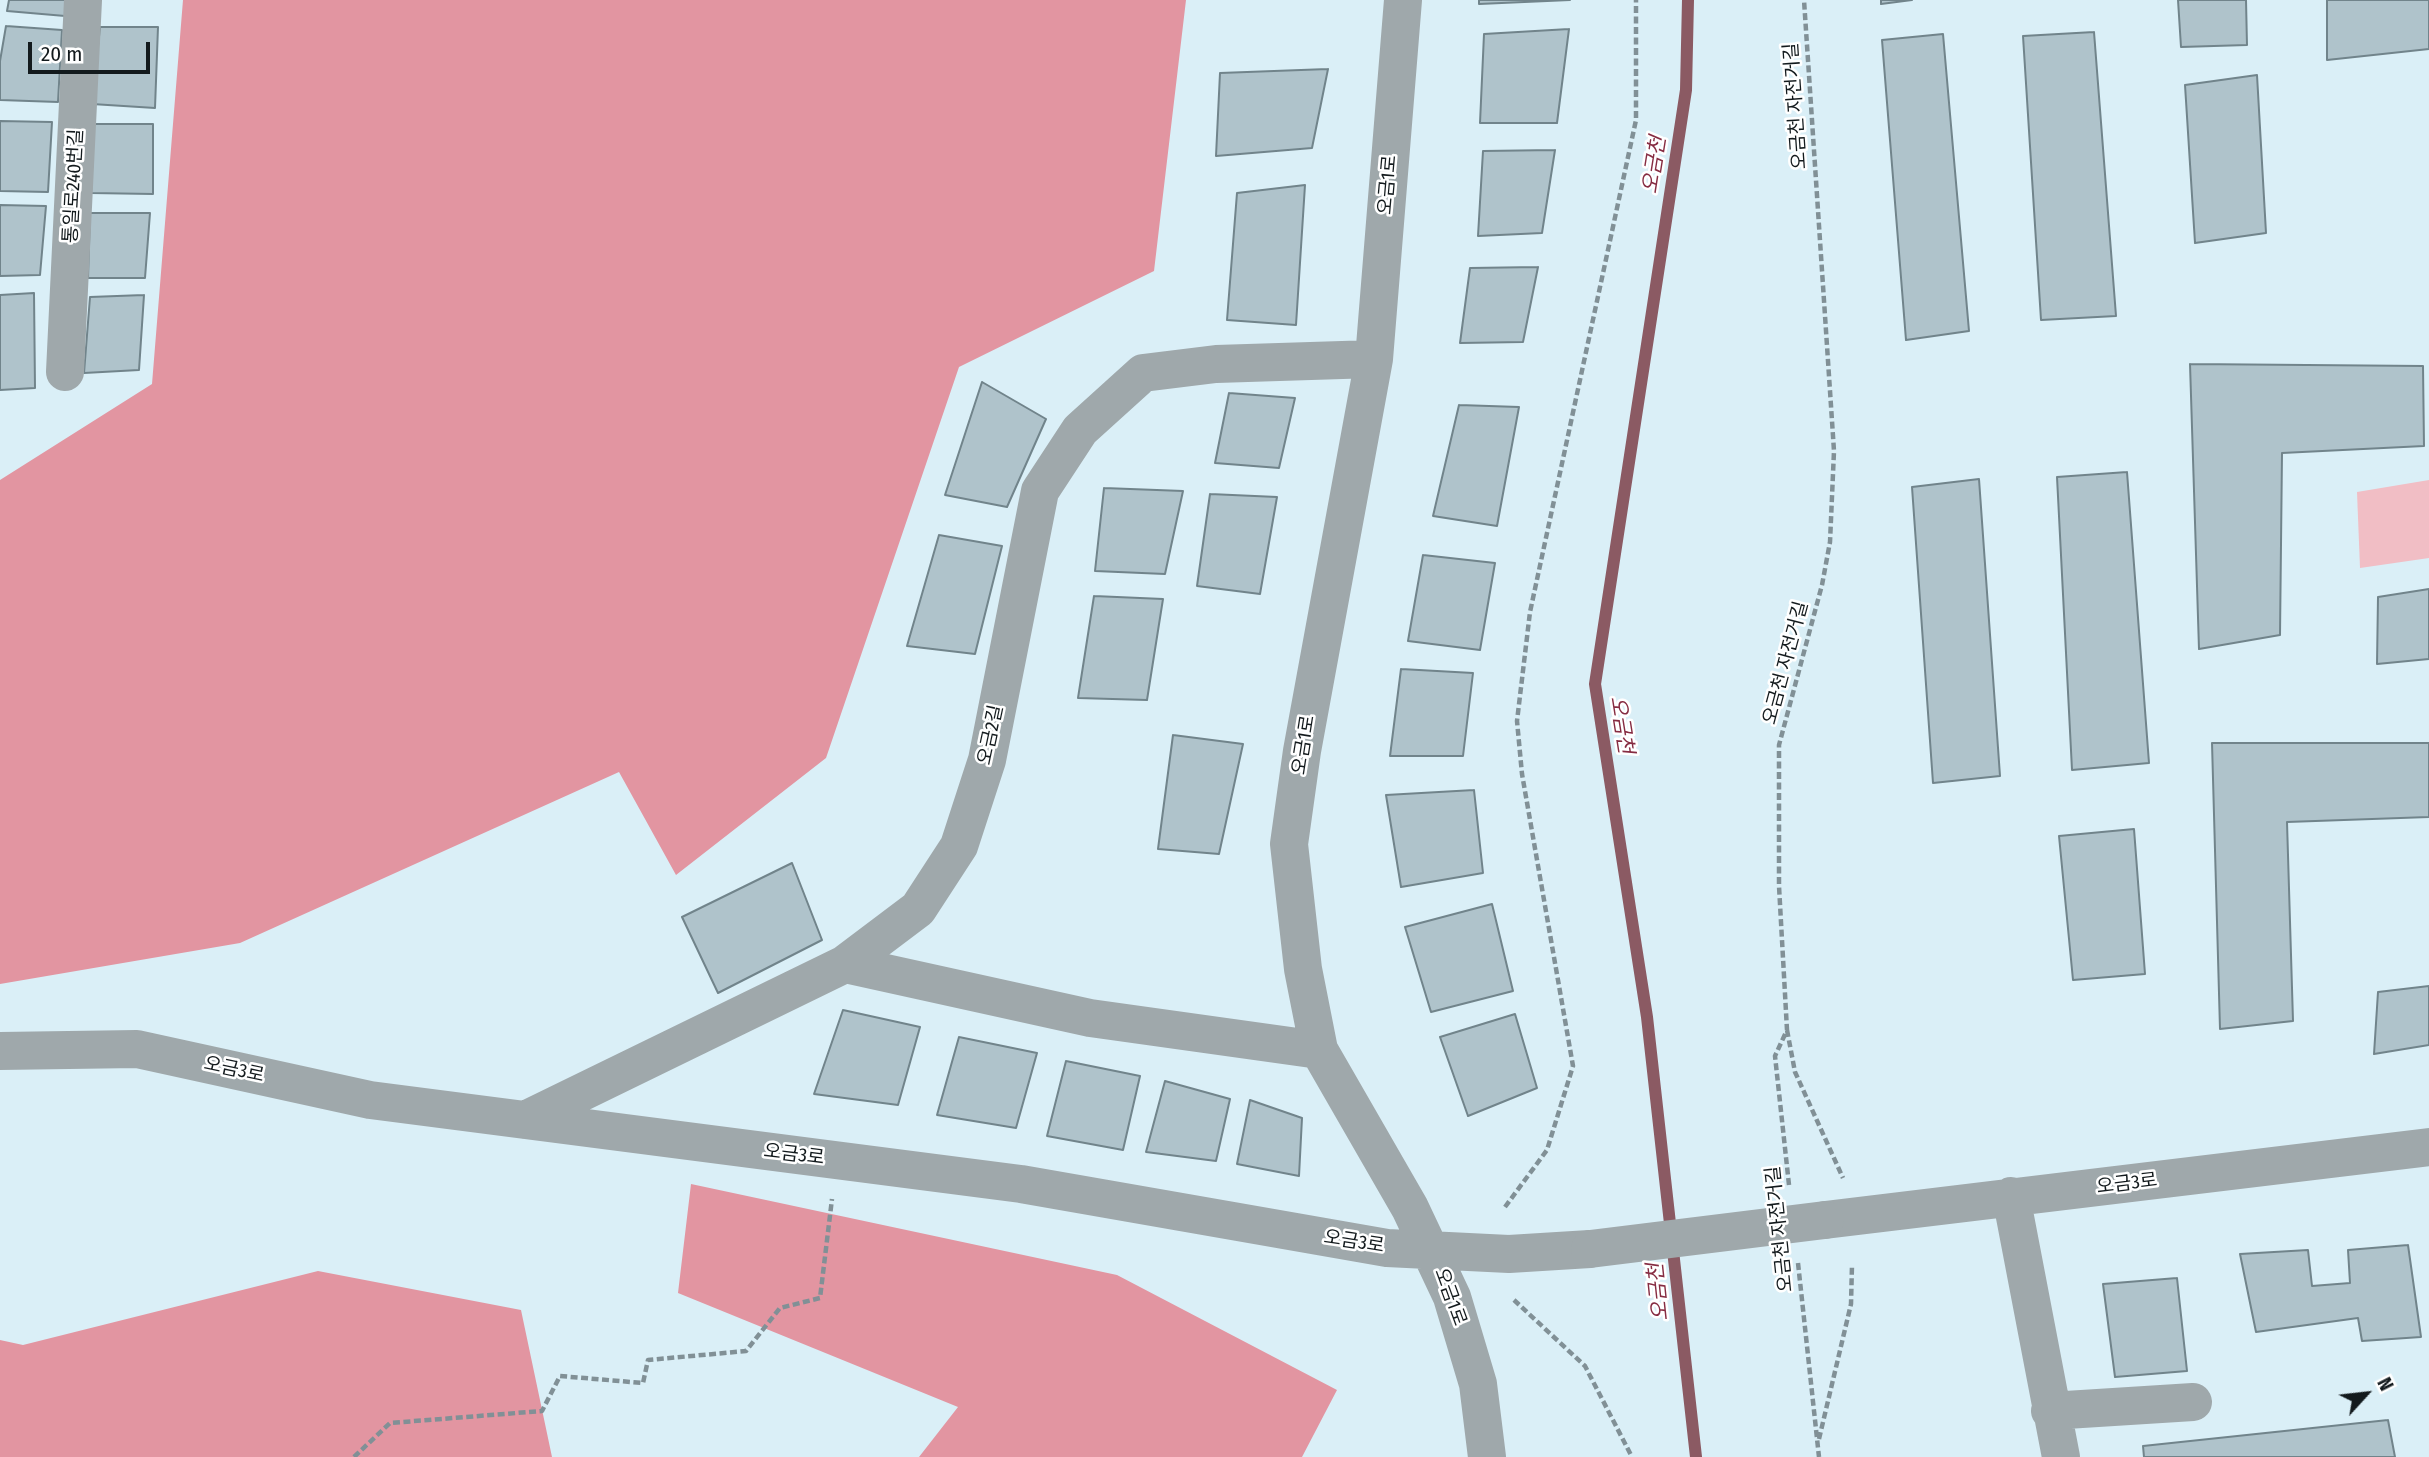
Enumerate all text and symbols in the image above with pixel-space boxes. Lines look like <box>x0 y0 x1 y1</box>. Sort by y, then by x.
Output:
scale bar <box>32 28 154 72</box>
text: 20 m <box>41 41 82 67</box>
street label: 오금천 자전거길 <box>1780 42 1812 170</box>
street label: 통일로240번길 <box>60 128 88 244</box>
water label: 오금천 <box>1638 134 1672 196</box>
street label: 오금1로 <box>1374 154 1402 216</box>
street label: 오금천 자전거길 <box>1759 599 1813 727</box>
water label: 오금천 <box>1604 694 1638 756</box>
street label: 오금2길 <box>974 703 1008 767</box>
street label: 오금1로 <box>1288 714 1320 776</box>
street label: 오금3로 <box>202 1053 266 1087</box>
street label: 오금3로 <box>762 1140 826 1170</box>
street label: 오금천 자전거길 <box>1762 1165 1798 1293</box>
street label: 오금3로 <box>2095 1169 2159 1199</box>
street label: 오금3로 <box>1322 1226 1386 1258</box>
water label: 오금천 <box>1643 1262 1675 1322</box>
street label: 오금1로 <box>1429 1265 1471 1329</box>
north arrow <box>2331 1359 2401 1429</box>
text: N <box>2372 1374 2398 1395</box>

